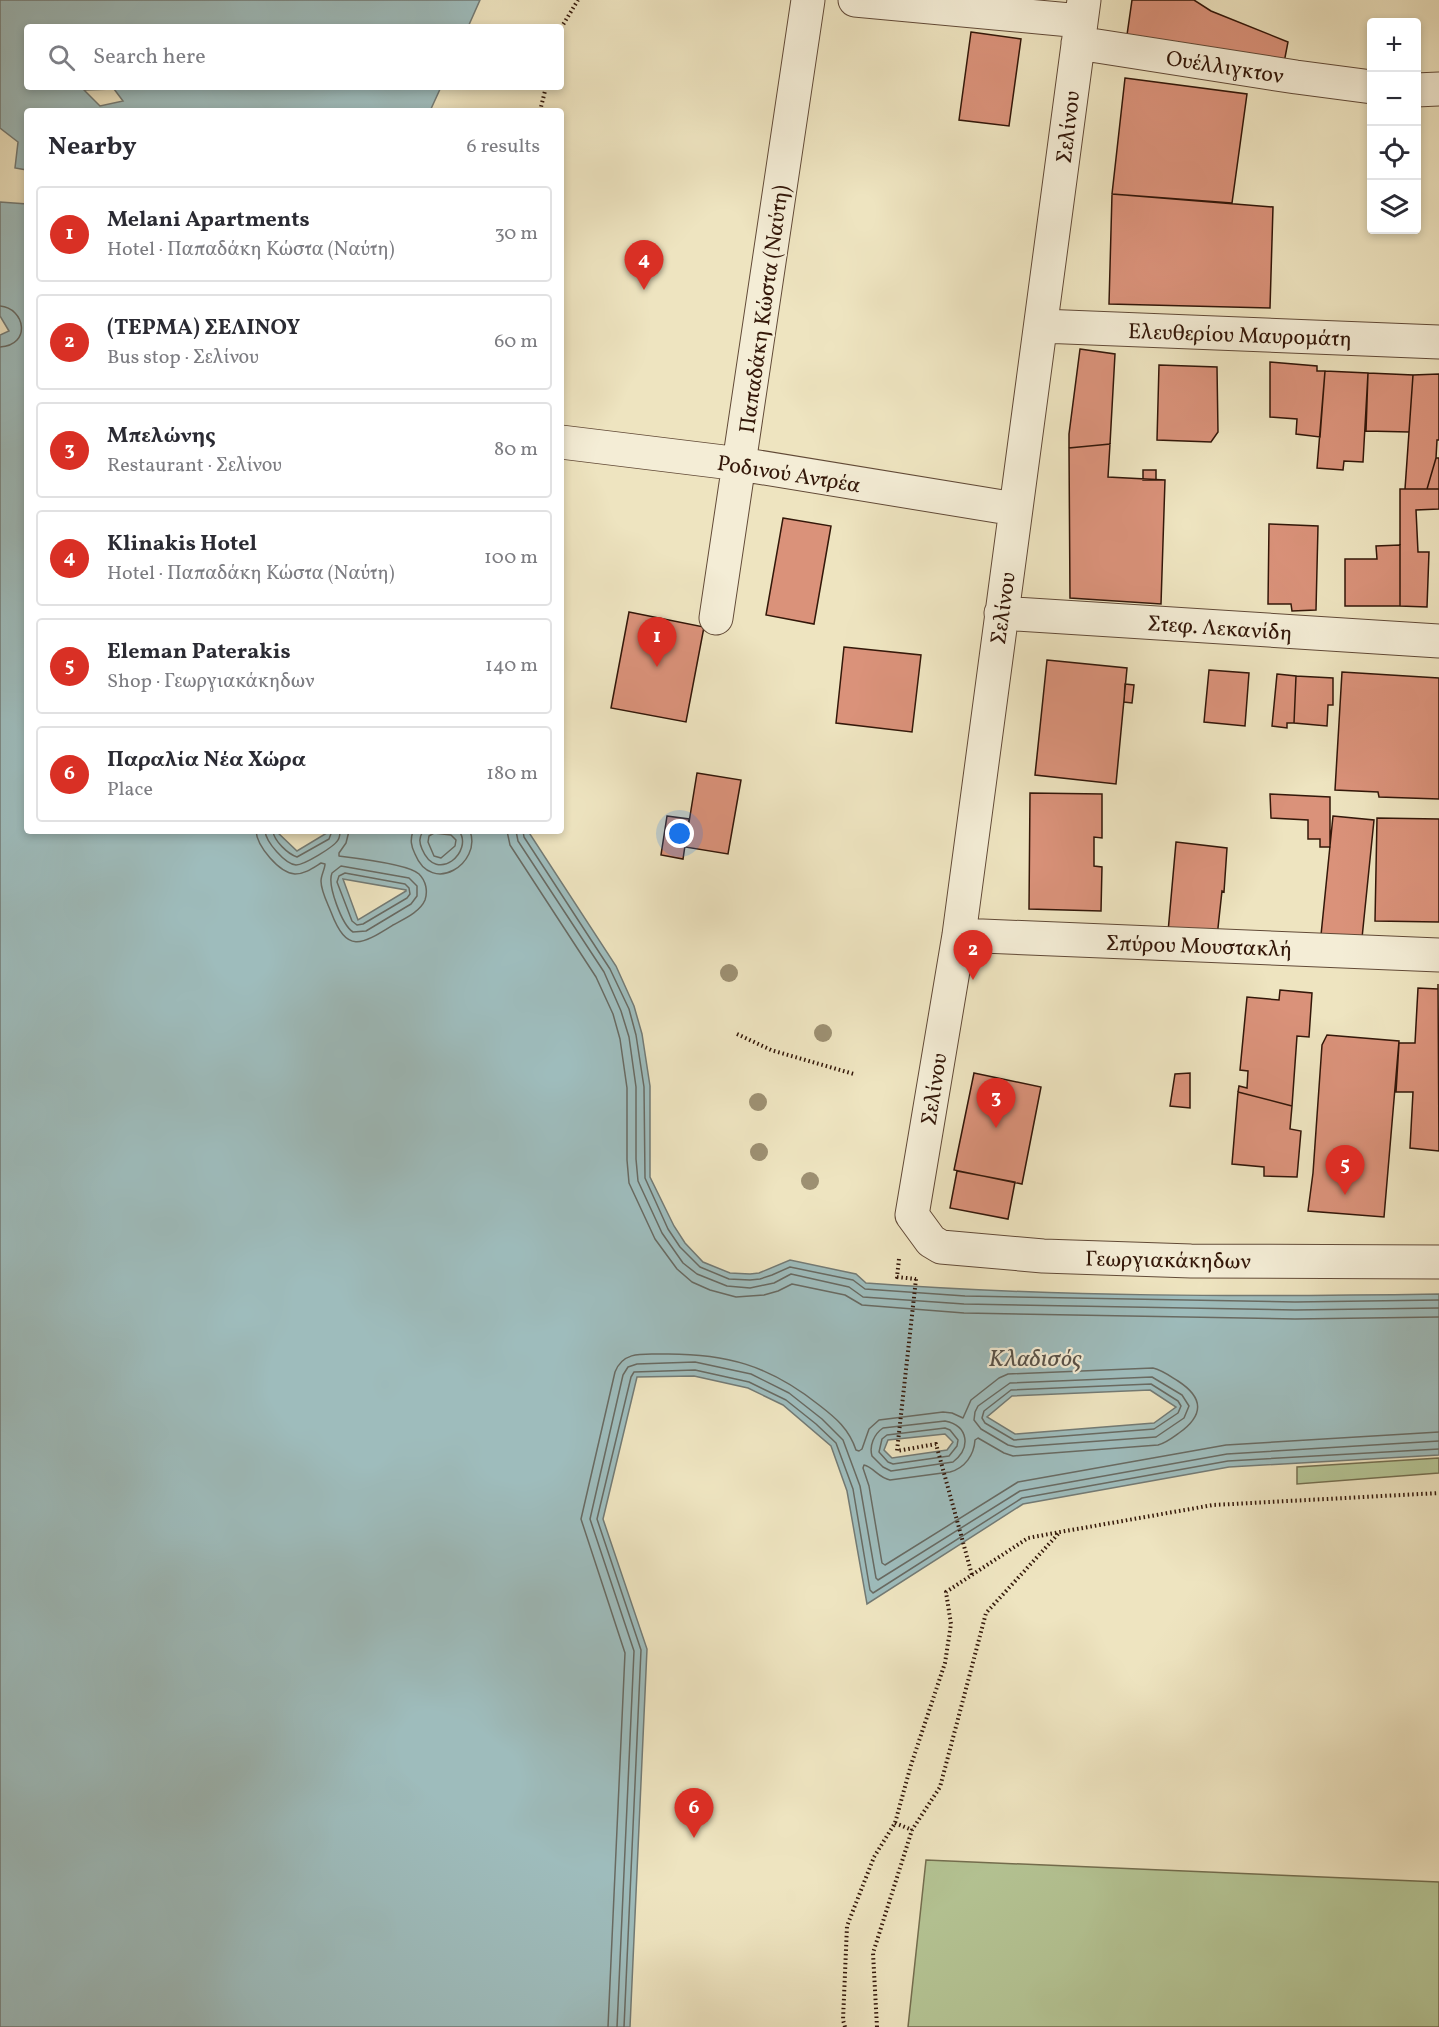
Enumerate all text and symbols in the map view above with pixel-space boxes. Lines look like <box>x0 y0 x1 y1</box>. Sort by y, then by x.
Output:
map controls <box>1367 18 1421 234</box>
button: + <box>1367 18 1421 72</box>
search box <box>24 24 564 90</box>
icon: search <box>45 41 78 74</box>
text: Search here <box>93 42 206 73</box>
street label: Ουέλλιγκτον <box>1164 44 1286 93</box>
button: − <box>1367 72 1421 126</box>
street label: Σελίνου <box>1050 89 1089 165</box>
button: locate <box>1367 126 1421 180</box>
text: Nearby <box>48 129 137 165</box>
text: 6 results <box>467 133 540 161</box>
button: layers <box>1367 180 1421 234</box>
street label: Παπαδάκη Κώστα (Ναύτη) <box>733 183 798 436</box>
text: Melani Apartments <box>107 205 310 236</box>
text: 1 <box>65 220 74 248</box>
text: 30 m <box>494 220 538 248</box>
text: Hotel · Παπαδάκη Κώστα (Ναύτη) <box>107 236 395 264</box>
pin: 4 <box>624 240 664 290</box>
text: (ΤΕΡΜΑ) ΣΕΛΙΝΟΥ <box>107 313 300 344</box>
street label: Ελευθερίου Μαυρομάτη <box>1127 317 1352 356</box>
text: 2 <box>64 328 75 356</box>
text: 60 m <box>494 328 538 356</box>
text: Bus stop · Σελίνου <box>107 344 259 372</box>
text: Μπελώνης <box>107 421 216 452</box>
text: 3 <box>64 436 75 464</box>
text: 80 m <box>494 436 538 464</box>
street label: Ροδινού Αντρέα <box>715 449 863 502</box>
text: Restaurant · Σελίνου <box>107 452 282 480</box>
text: Klinakis Hotel <box>107 529 257 560</box>
text: 4 <box>63 544 76 572</box>
text: 100 m <box>484 544 538 572</box>
text: Hotel · Παπαδάκη Κώστα (Ναύτη) <box>107 560 395 588</box>
street label: Σελίνου <box>984 570 1025 647</box>
street label: Στεφ. Λεκανίδη <box>1146 609 1293 650</box>
pin: 1 <box>638 618 676 667</box>
text: Eleman Paterakis <box>107 637 291 668</box>
text: 5 <box>65 652 74 680</box>
text: 140 m <box>485 652 538 680</box>
text: Shop · Γεωργιακάκηδων <box>107 668 314 696</box>
text: Παραλία Νέα Χώρα <box>107 745 306 776</box>
text: 6 <box>64 760 75 788</box>
text: 180 m <box>486 760 538 788</box>
text: Place <box>107 776 153 804</box>
your location <box>665 819 694 848</box>
street label: Σπύρου Μουστακλή <box>1105 929 1293 966</box>
pin: 2 <box>954 930 992 980</box>
street label: Σελίνου <box>914 1051 956 1128</box>
pin: 3 <box>976 1078 1016 1128</box>
pin: 5 <box>1326 1146 1364 1195</box>
street label: Γεωργιακάκηδων <box>1085 1245 1251 1278</box>
water label: Κλαδισός <box>989 1343 1082 1377</box>
pin: 6 <box>674 1788 714 1838</box>

